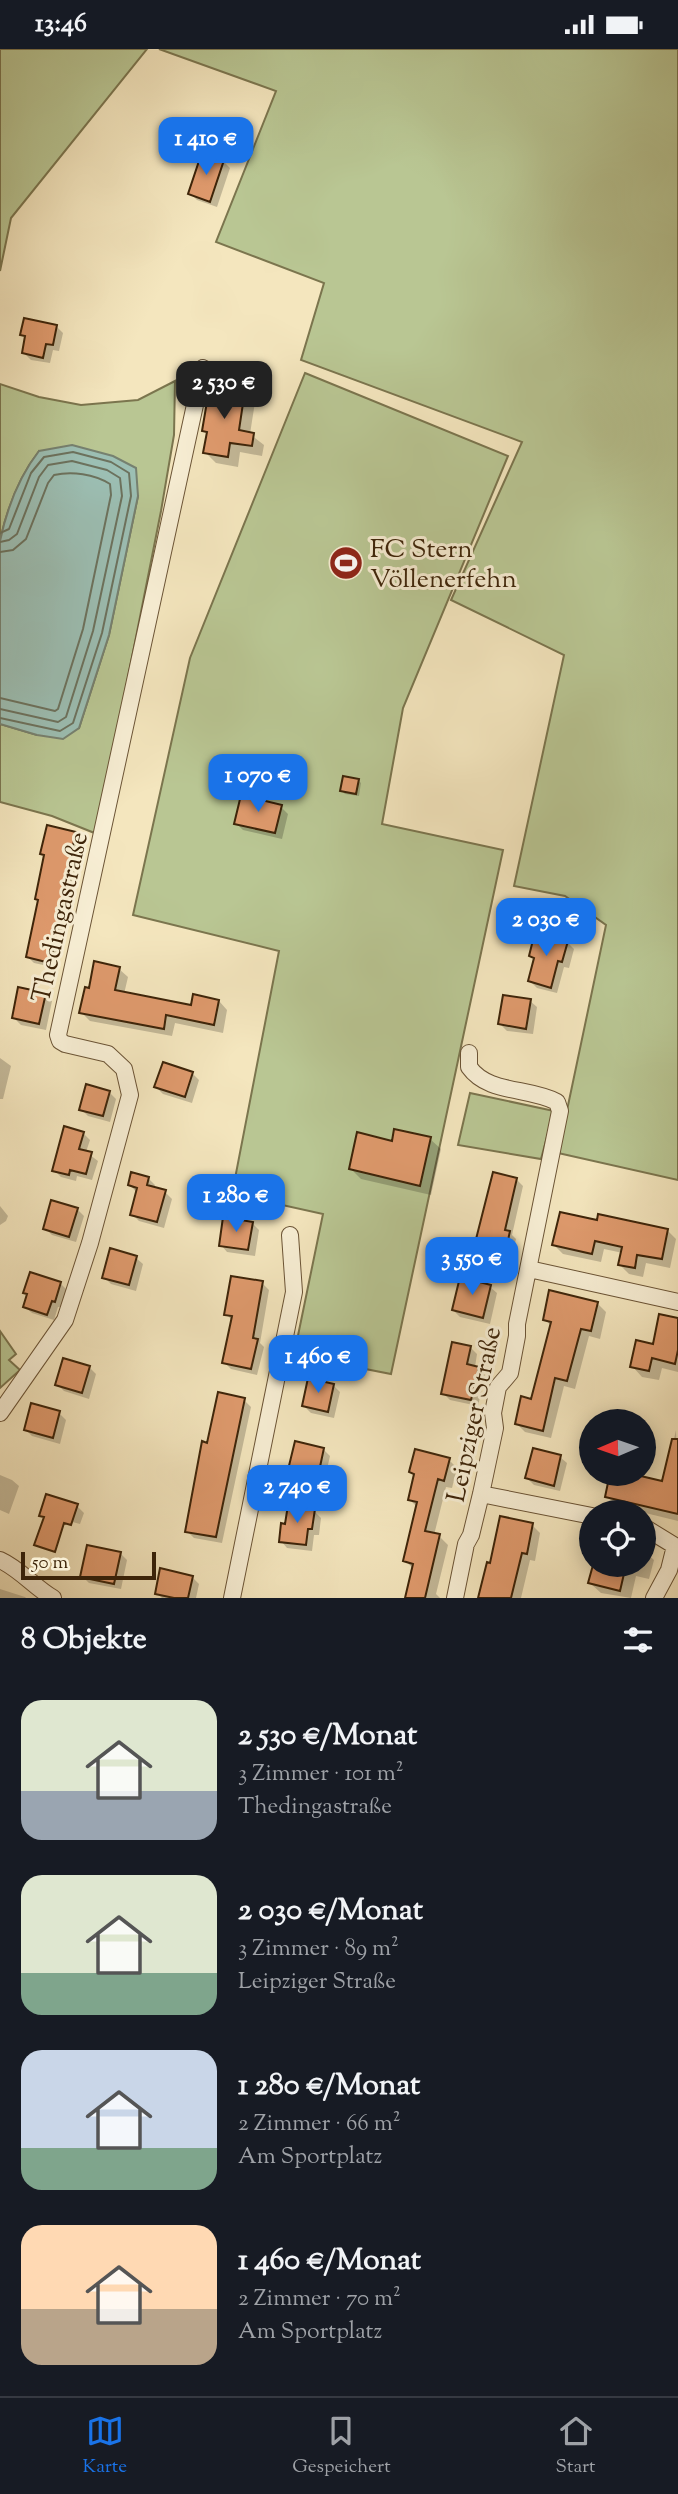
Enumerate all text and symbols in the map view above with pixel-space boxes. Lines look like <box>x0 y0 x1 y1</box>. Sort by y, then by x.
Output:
text: 13:46 <box>35 6 87 43</box>
pin: 1 410 € <box>141 117 271 177</box>
text: 1 410 € <box>174 123 238 156</box>
pin: 2 530 € <box>159 361 289 421</box>
text: 2 530 € <box>192 367 256 400</box>
place label: FC Stern Völlenerfehn <box>370 532 517 599</box>
sports icon: FC Stern Völlenerfehn <box>327 544 365 582</box>
pin: 1 070 € <box>193 755 323 814</box>
text: 1 070 € <box>224 760 292 793</box>
street label: Thedingastraße <box>24 829 99 1006</box>
pin: 2 030 € <box>481 899 611 958</box>
text: 2 030 € <box>512 904 580 937</box>
pin: 1 280 € <box>171 1175 301 1234</box>
text: 1 280 € <box>203 1180 269 1213</box>
pin: 3 550 € <box>407 1237 537 1297</box>
text: 3 550 € <box>441 1243 503 1276</box>
street label: Leipziger Straße <box>439 1323 512 1506</box>
pin: 1 460 € <box>253 1335 383 1395</box>
text: 1 460 € <box>285 1341 351 1374</box>
north arrow <box>579 1409 656 1486</box>
map controls <box>579 1409 656 1577</box>
pin: 2 740 € <box>232 1465 362 1525</box>
text: 2 740 € <box>263 1471 331 1504</box>
button: locate <box>579 1500 656 1577</box>
scale bar <box>21 1549 156 1581</box>
text: 50 m <box>32 1550 68 1577</box>
text: 8 Objekte <box>21 1619 147 1662</box>
icon: filters <box>619 1621 657 1659</box>
text: 2 530 €/Monat <box>238 1715 417 1758</box>
icon: home <box>77 1728 161 1812</box>
text: 3 Zimmer · 101 m² <box>238 1758 403 1791</box>
text: Thedingastraße <box>238 1791 392 1824</box>
text: 2 030 €/Monat <box>238 1890 423 1933</box>
icon: home <box>77 1903 161 1987</box>
text: 3 Zimmer · 89 m² <box>238 1933 399 1966</box>
text: Leipziger Straße <box>238 1966 396 1999</box>
text: 1 280 €/Monat <box>238 2065 420 2108</box>
icon: home <box>77 2078 161 2162</box>
text: 2 Zimmer · 66 m² <box>238 2108 400 2141</box>
text: Am Sportplatz <box>238 2141 382 2174</box>
text: 1 460 €/Monat <box>238 2240 421 2283</box>
icon: home <box>77 2253 161 2337</box>
text: 2 Zimmer · 70 m² <box>238 2283 401 2316</box>
text: Am Sportplatz <box>238 2316 382 2349</box>
tab: Karte <box>82 2412 127 2481</box>
tab: Gespeichert <box>292 2412 391 2481</box>
tab: Start <box>556 2412 596 2481</box>

